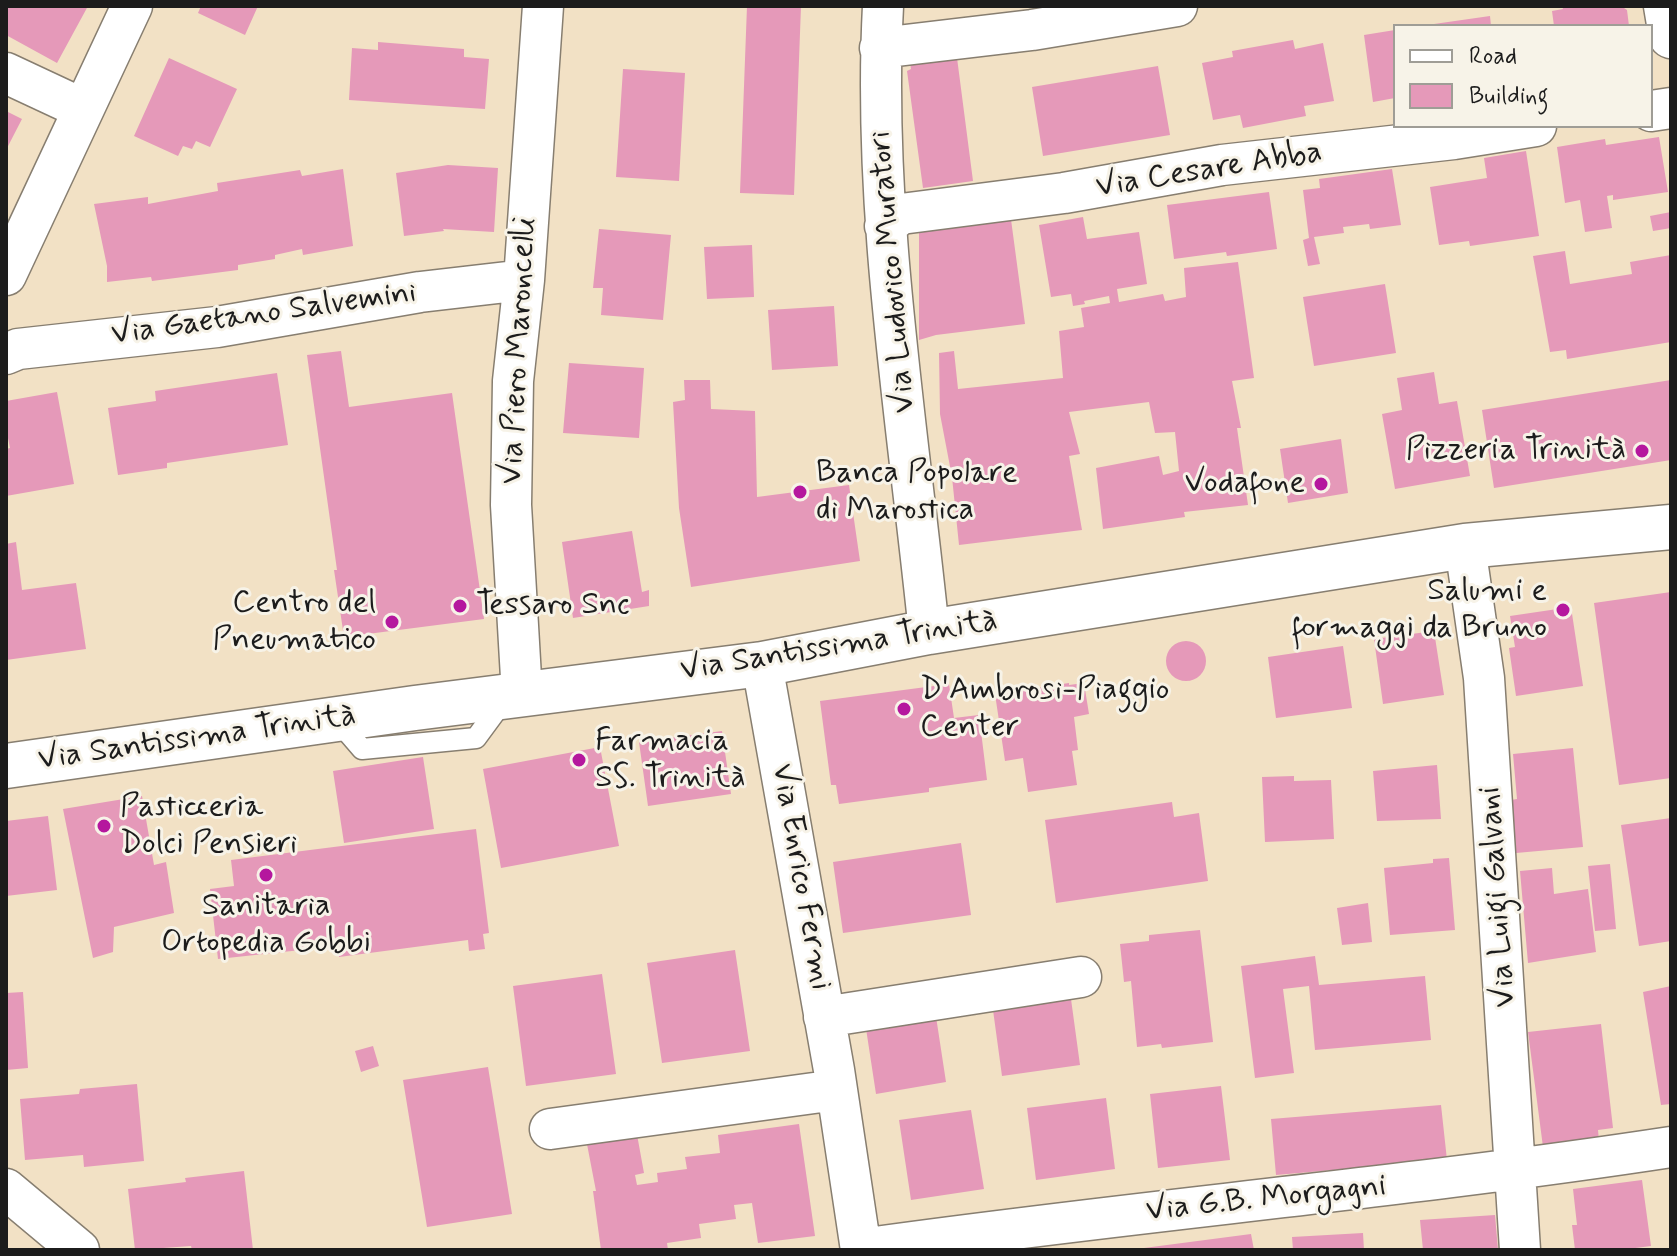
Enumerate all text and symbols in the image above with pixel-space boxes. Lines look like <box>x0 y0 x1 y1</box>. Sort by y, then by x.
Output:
legend <box>1393 24 1653 128</box>
text: Road <box>1469 41 1517 72</box>
text: Building <box>1469 81 1549 112</box>
street label: Via Ludovico Muratori <box>863 129 925 415</box>
street label: Via Cesare Abba <box>1093 134 1325 208</box>
street label: Via Piero Maroncelli <box>494 216 546 486</box>
street label: Via Gaetano Salvemini <box>109 275 419 355</box>
place label: Pizzeria Trinità <box>1406 432 1626 470</box>
marker: Pizzeria Trinità <box>1633 442 1651 460</box>
place label: Banca Popolare di Marostica <box>816 455 1017 530</box>
place label: Vodafone <box>1185 465 1305 503</box>
marker: Vodafone <box>1312 475 1330 493</box>
marker: Banca Popolare di Marostica <box>791 483 809 501</box>
place label: Salumi e formaggi da Bruno <box>1292 573 1547 648</box>
place label: Centro del Pneumatico <box>213 585 376 660</box>
place label: Tessaro Snc <box>476 587 630 625</box>
marker: Tessaro Snc <box>451 597 469 615</box>
marker: Salumi e formaggi da Bruno <box>1554 601 1572 619</box>
street label: Via Santissima Trinità <box>678 603 1000 691</box>
marker: Centro del Pneumatico <box>383 613 401 631</box>
place label: D'Ambrosi-Piaggio Center <box>920 672 1169 747</box>
street label: Via Santissima Trinità <box>36 698 358 780</box>
marker: D'Ambrosi-Piaggio Center <box>895 700 913 718</box>
place label: Farmacia SS. Trinità <box>595 723 746 798</box>
marker: Farmacia SS. Trinità <box>570 751 588 769</box>
street label: Via Enrico Fermi <box>761 761 839 993</box>
street label: Via Luigi Galvani <box>1472 785 1526 1009</box>
place label: Pasticceria Dolci Pensieri <box>120 789 297 864</box>
marker: Pasticceria Dolci Pensieri <box>95 817 113 835</box>
marker: Sanitaria Ortopedia Gobbi <box>257 866 275 884</box>
place label: Sanitaria Ortopedia Gobbi <box>161 888 371 963</box>
street label: Via G.B. Morgagni <box>1144 1168 1388 1232</box>

